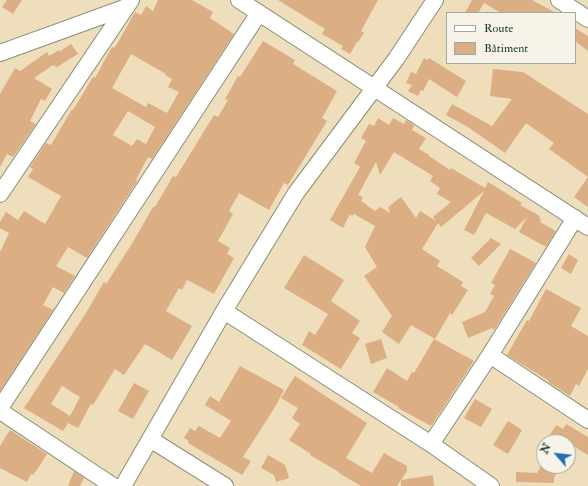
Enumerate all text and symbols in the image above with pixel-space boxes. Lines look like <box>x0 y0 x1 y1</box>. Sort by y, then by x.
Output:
legend <box>446 12 576 64</box>
text: Route <box>484 21 513 36</box>
text: Bâtiment <box>484 41 528 56</box>
north arrow <box>536 434 576 474</box>
text: N <box>538 441 554 456</box>

